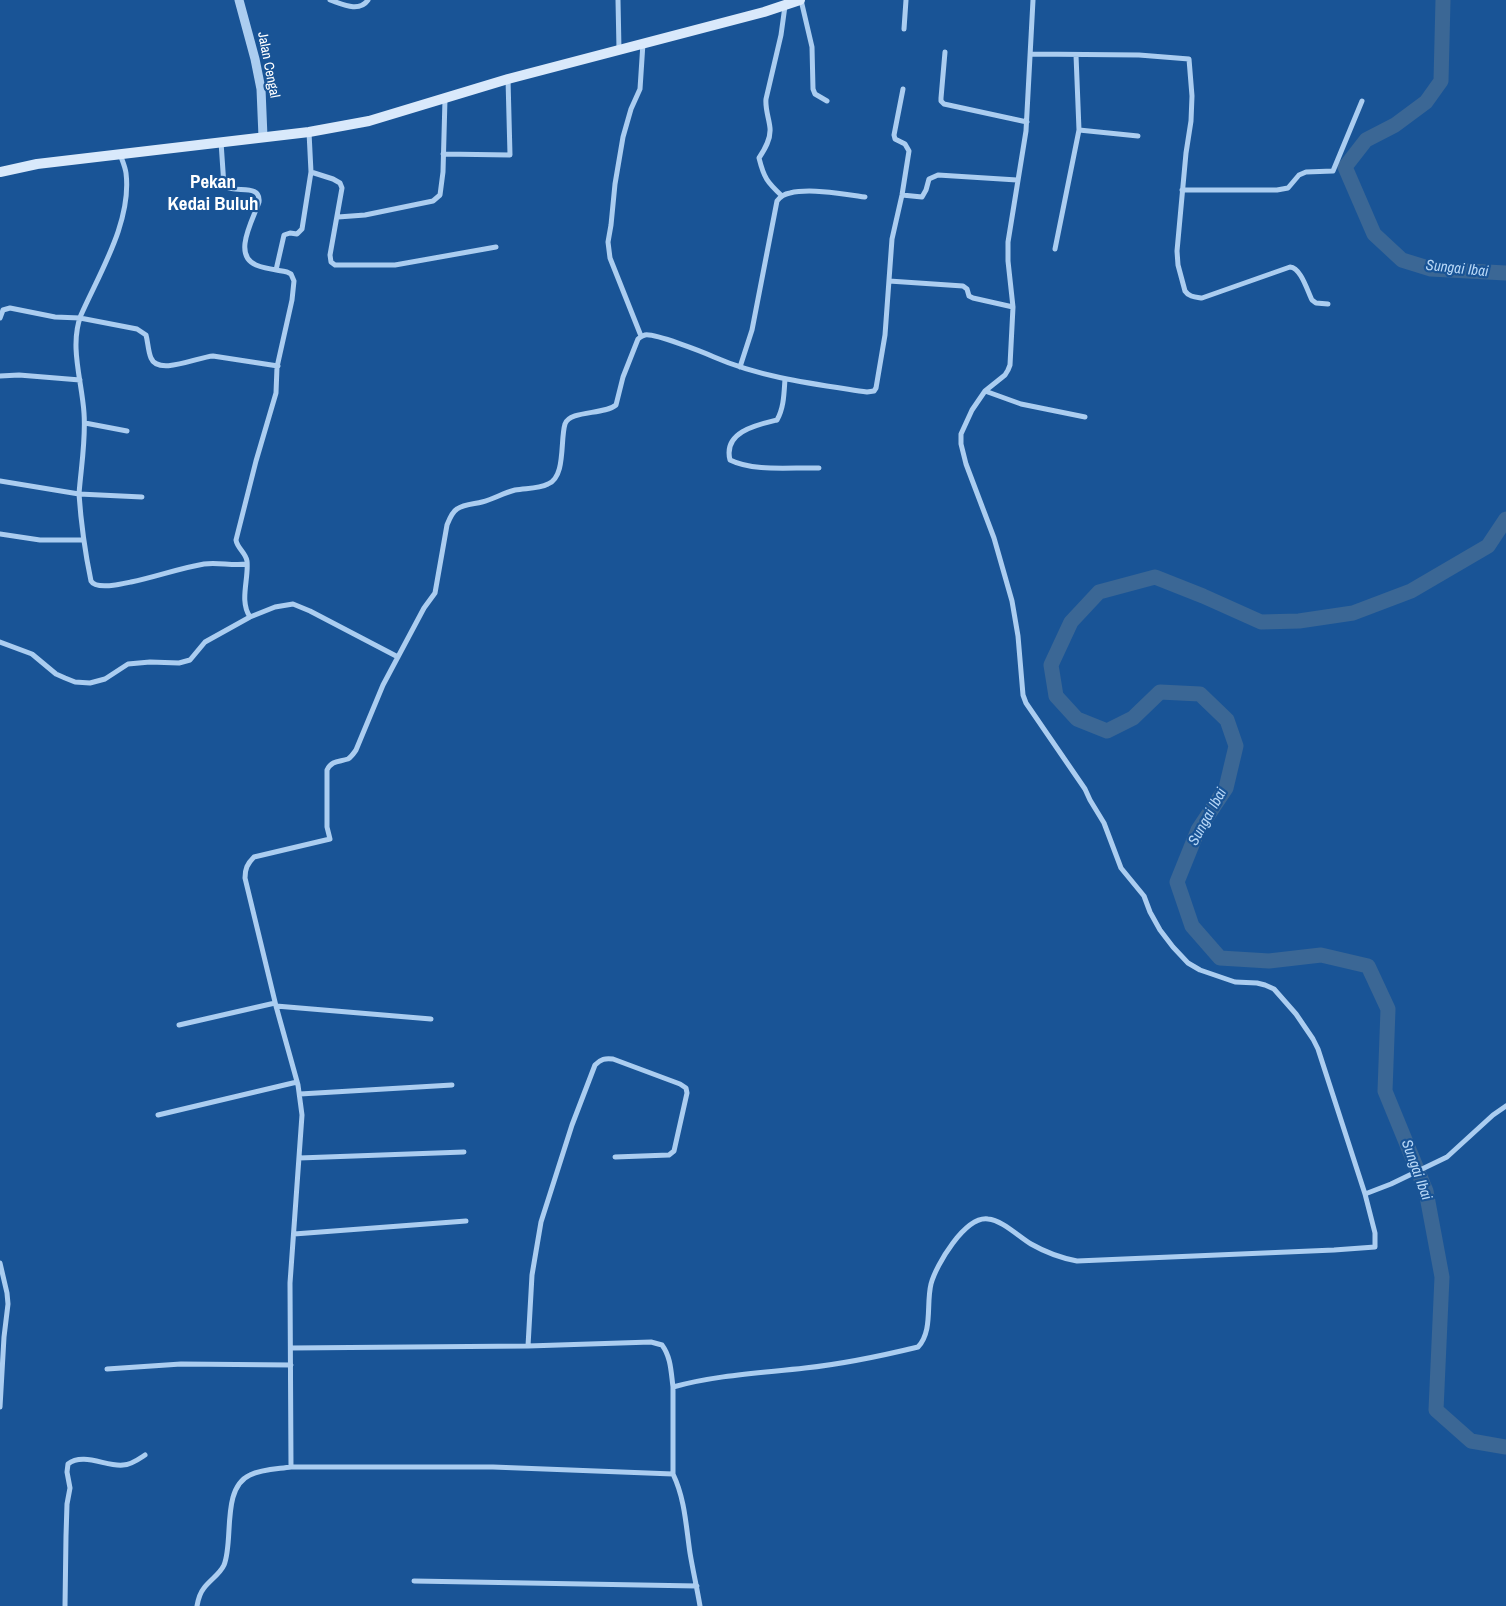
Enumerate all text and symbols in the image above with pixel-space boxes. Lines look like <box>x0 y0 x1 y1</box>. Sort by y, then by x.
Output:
street label: Jalan Cengal <box>253 31 283 99</box>
district label: Pekan Kedai Buluh <box>168 172 258 216</box>
water label: Sungai Ibai <box>1425 257 1489 281</box>
water label: Sungai Ibai <box>1185 785 1231 849</box>
water label: Sungai Ibai <box>1397 1137 1435 1203</box>

